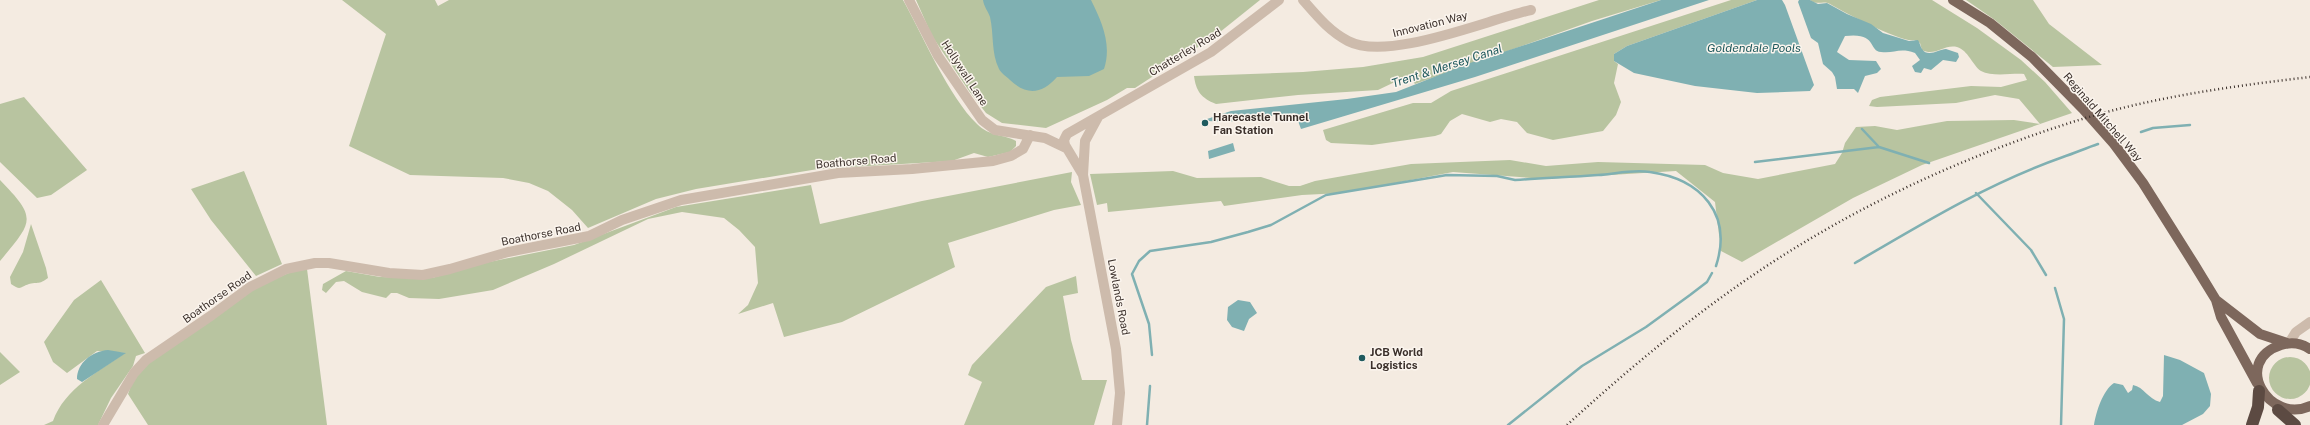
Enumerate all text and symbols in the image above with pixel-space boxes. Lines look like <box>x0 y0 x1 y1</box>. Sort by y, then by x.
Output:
street label: Innovation Way <box>1391 9 1469 39</box>
street label: Chatterley Road <box>1147 26 1223 78</box>
street label: Hollywall Lane <box>939 38 991 108</box>
water label: Trent & Mersey Canal <box>1390 41 1504 91</box>
water label: Goldendale Pools <box>1707 41 1801 55</box>
street label: Reginald Mitchell Way <box>2061 70 2145 164</box>
place label: Harecastle Tunnel Fan Station <box>1213 111 1309 136</box>
marker: Harecastle Tunnel Fan Station <box>1200 118 1210 128</box>
street label: Boathorse Road <box>815 151 897 171</box>
street label: Boathorse Road <box>500 220 582 248</box>
street label: Lowlands Road <box>1106 258 1132 336</box>
street label: Boathorse Road <box>180 269 254 325</box>
place label: JCB World Logistics <box>1370 346 1423 371</box>
marker: JCB World Logistics <box>1357 353 1367 363</box>

